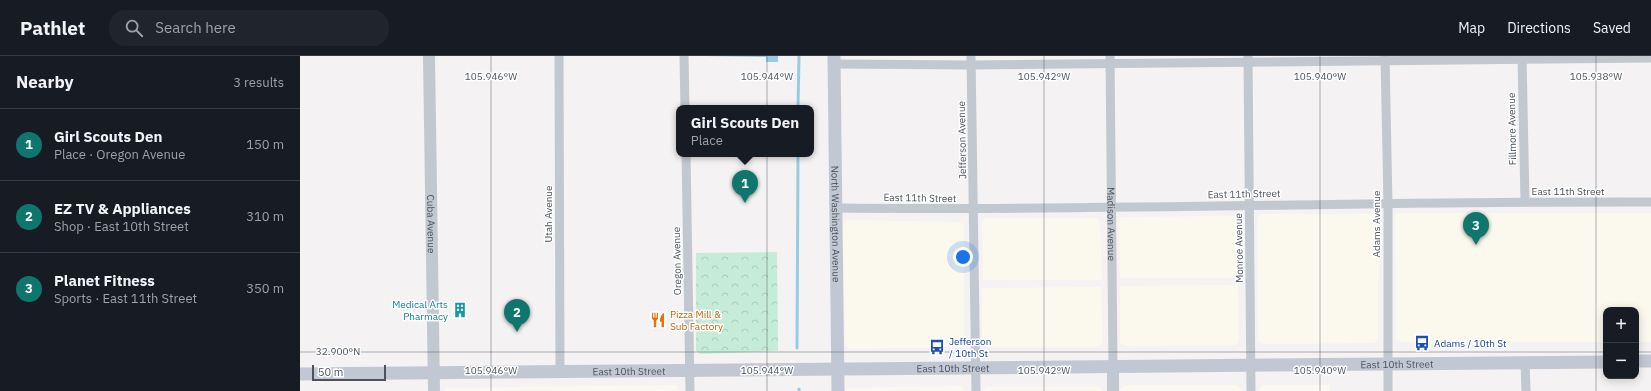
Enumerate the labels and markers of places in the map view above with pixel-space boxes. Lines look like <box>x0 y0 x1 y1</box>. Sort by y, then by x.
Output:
pin: 1 <box>732 170 758 203</box>
pin: 3 <box>1463 212 1489 245</box>
place label: Medical Arts Pharmacy <box>392 298 448 323</box>
pin: 2 <box>504 299 530 332</box>
building icon: Medical Arts Pharmacy <box>451 301 469 319</box>
place label: Pizza Mill & Sub Factory <box>670 308 723 333</box>
restaurant icon: Pizza Mill & Sub Factory <box>649 311 667 329</box>
bus stop icon: Adams / 10th St <box>1413 334 1431 352</box>
place label: Jefferson / 10th St <box>949 335 991 360</box>
place label: Adams / 10th St <box>1434 337 1507 350</box>
bus stop icon: Jefferson / 10th St <box>928 338 946 356</box>

